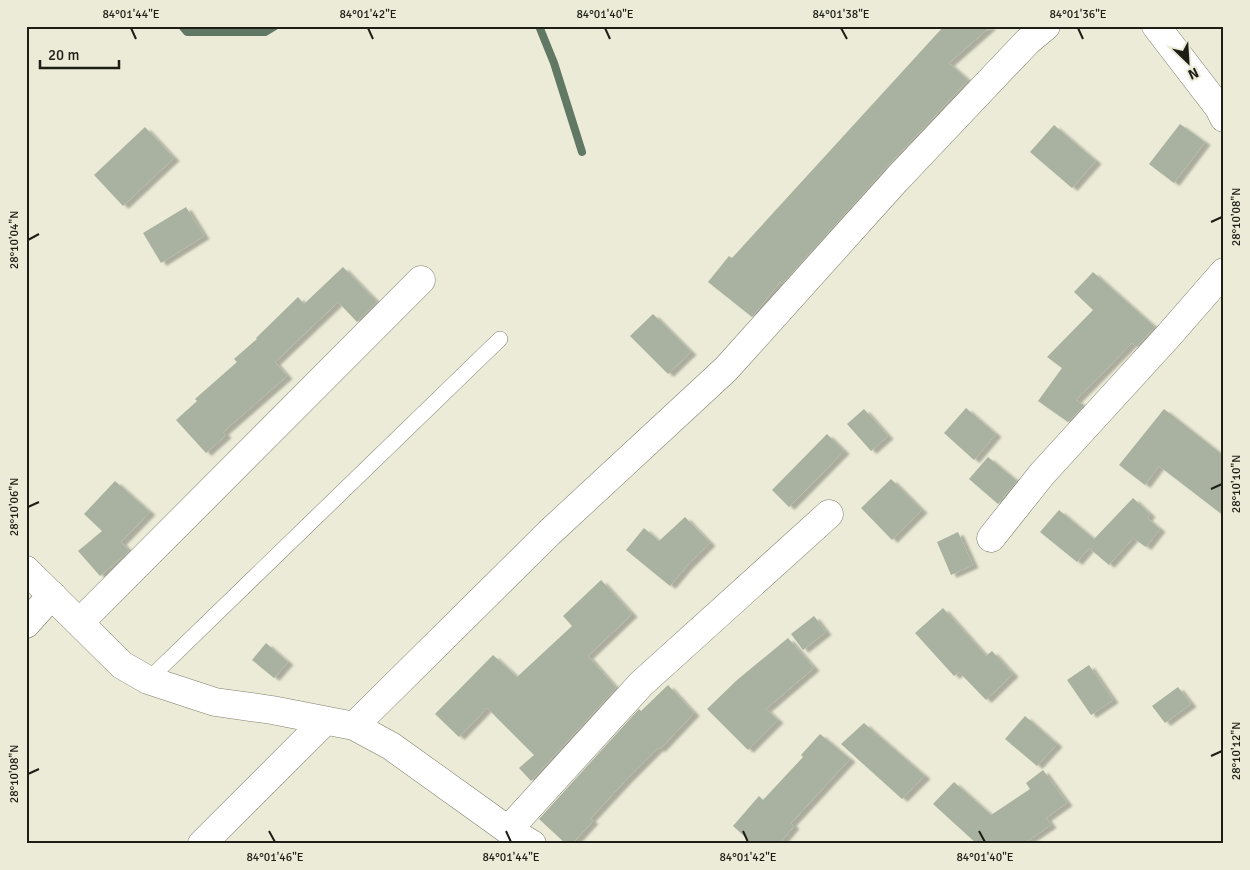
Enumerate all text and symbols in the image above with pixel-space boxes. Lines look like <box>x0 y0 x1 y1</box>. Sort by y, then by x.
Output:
text: 84°01'44"E <box>102 7 160 22</box>
text: 84°01'42"E <box>339 7 397 22</box>
text: 84°01'40"E <box>576 7 634 22</box>
text: 84°01'38"E <box>812 7 870 22</box>
text: 84°01'36"E <box>1049 7 1107 22</box>
scale bar <box>40 38 119 70</box>
north arrow <box>1162 38 1212 88</box>
text: 20 m <box>48 46 79 64</box>
text: N <box>1185 64 1201 83</box>
text: 28°10'08"N <box>1229 188 1244 246</box>
text: 28°10'04"N <box>7 211 22 269</box>
text: 28°10'10"N <box>1229 455 1244 513</box>
text: 28°10'06"N <box>7 478 22 536</box>
text: 28°10'12"N <box>1229 722 1244 780</box>
text: 28°10'08"N <box>7 745 22 803</box>
text: 84°01'46"E <box>246 850 304 865</box>
text: 84°01'44"E <box>482 850 540 865</box>
text: 84°01'42"E <box>719 850 777 865</box>
text: 84°01'40"E <box>956 850 1014 865</box>

